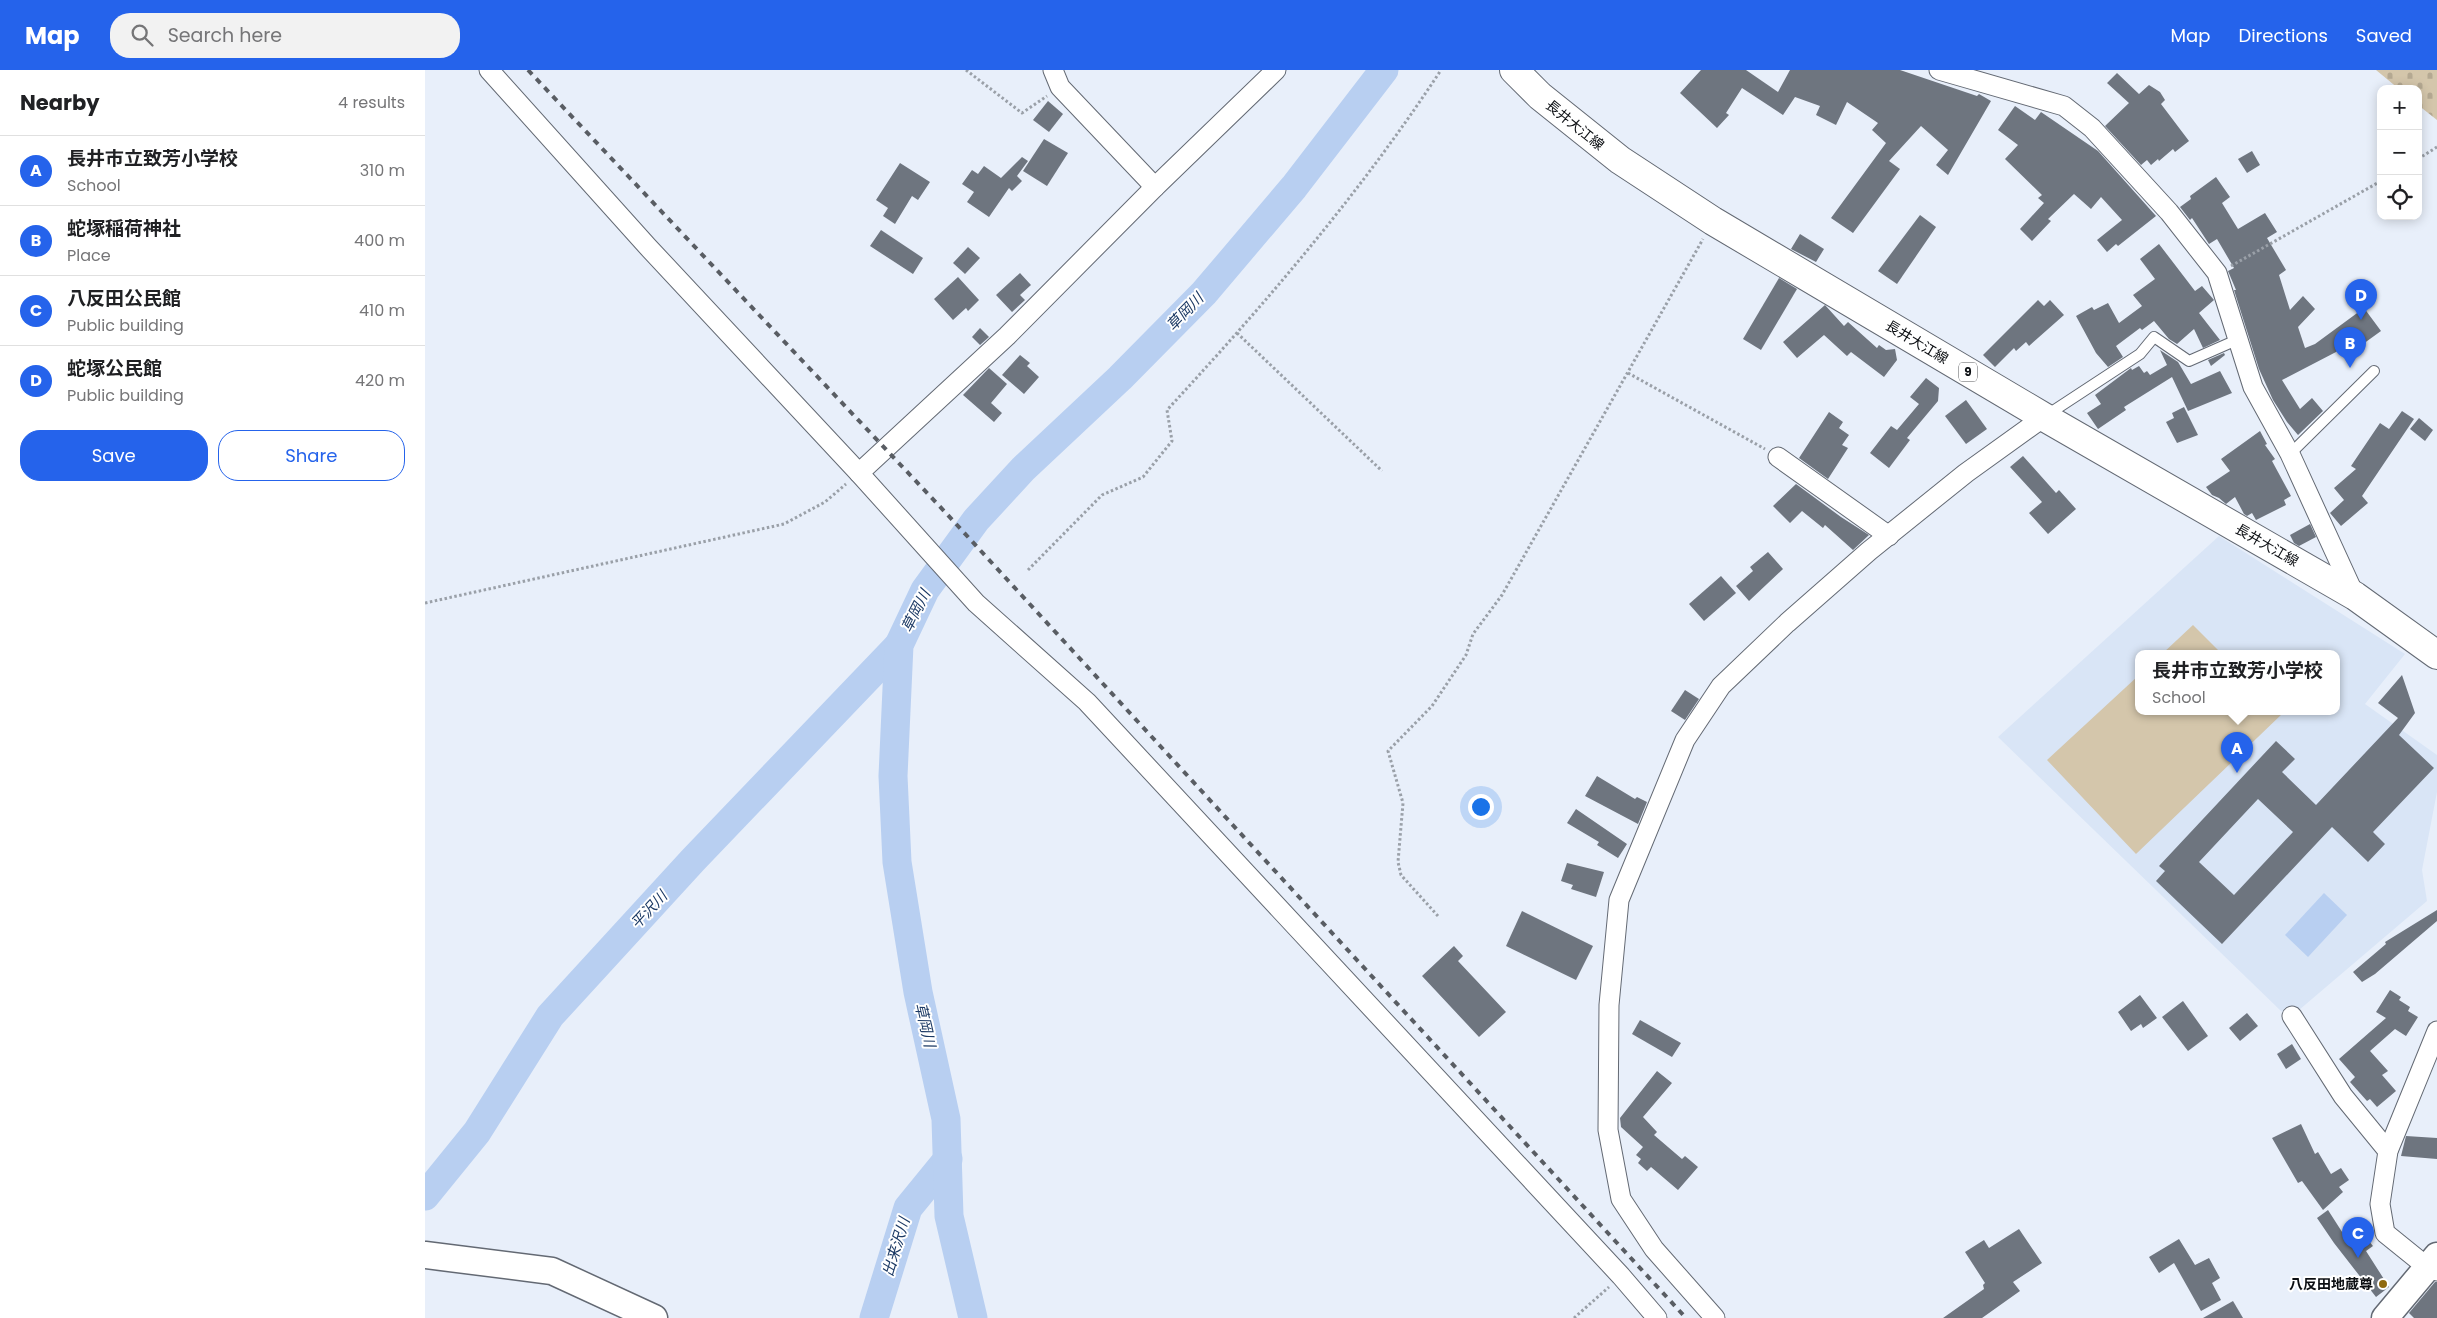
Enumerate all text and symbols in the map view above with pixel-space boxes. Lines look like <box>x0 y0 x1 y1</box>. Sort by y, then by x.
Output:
search box <box>110 13 460 58</box>
text: Map <box>25 19 80 52</box>
icon: search <box>128 21 156 49</box>
text: Search here <box>168 22 282 49</box>
text: Map <box>2171 23 2210 48</box>
text: Directions <box>2238 23 2328 48</box>
text: Saved <box>2356 23 2412 48</box>
map controls <box>2377 85 2422 220</box>
button: + <box>2377 85 2422 130</box>
text: Nearby <box>20 88 100 117</box>
text: 4 results <box>338 91 405 114</box>
street label: 長井大江線 <box>1542 95 1608 155</box>
button: − <box>2377 130 2422 175</box>
text: 長井市立致芳小学校 <box>67 145 238 172</box>
text: A <box>30 159 42 182</box>
text: 310 m <box>360 159 405 182</box>
text: School <box>67 174 121 197</box>
button: locate <box>2377 175 2422 220</box>
text: 蛇塚稲荷神社 <box>67 215 181 242</box>
text: B <box>31 229 41 252</box>
text: 400 m <box>354 229 405 252</box>
text: Place <box>67 244 111 267</box>
pin: D <box>2345 279 2377 320</box>
text: 八反田公民館 <box>67 285 181 312</box>
water label: 草岡川 <box>1161 287 1209 335</box>
text: C <box>30 299 42 322</box>
text: 410 m <box>359 299 405 322</box>
text: Public building <box>67 314 184 337</box>
street label: 長井大江線 <box>1882 315 1952 369</box>
pin: B <box>2334 327 2366 368</box>
text: 蛇塚公民館 <box>67 355 162 382</box>
road number: 9 <box>1959 362 1977 382</box>
text: D <box>30 369 42 392</box>
text: 420 m <box>355 369 405 392</box>
text: Public building <box>67 384 184 407</box>
button: Save <box>20 430 208 481</box>
button: Share <box>218 430 405 481</box>
street label: 長井大江線 <box>2232 519 2302 571</box>
water label: 草岡川 <box>896 584 936 636</box>
popup <box>2135 650 2340 715</box>
text: 長井市立致芳小学校 <box>2152 657 2323 684</box>
text: School <box>2152 686 2206 709</box>
pin: A <box>2221 732 2253 773</box>
your location <box>1468 794 1494 820</box>
water label: 平沢川 <box>626 885 673 933</box>
water label: 草岡川 <box>910 1001 941 1051</box>
water label: 出来沢川 <box>877 1213 915 1279</box>
pin: C <box>2342 1217 2374 1258</box>
place label: 八反田地蔵尊 <box>2289 1274 2373 1294</box>
marker: 八反田地蔵尊 <box>2377 1278 2389 1290</box>

